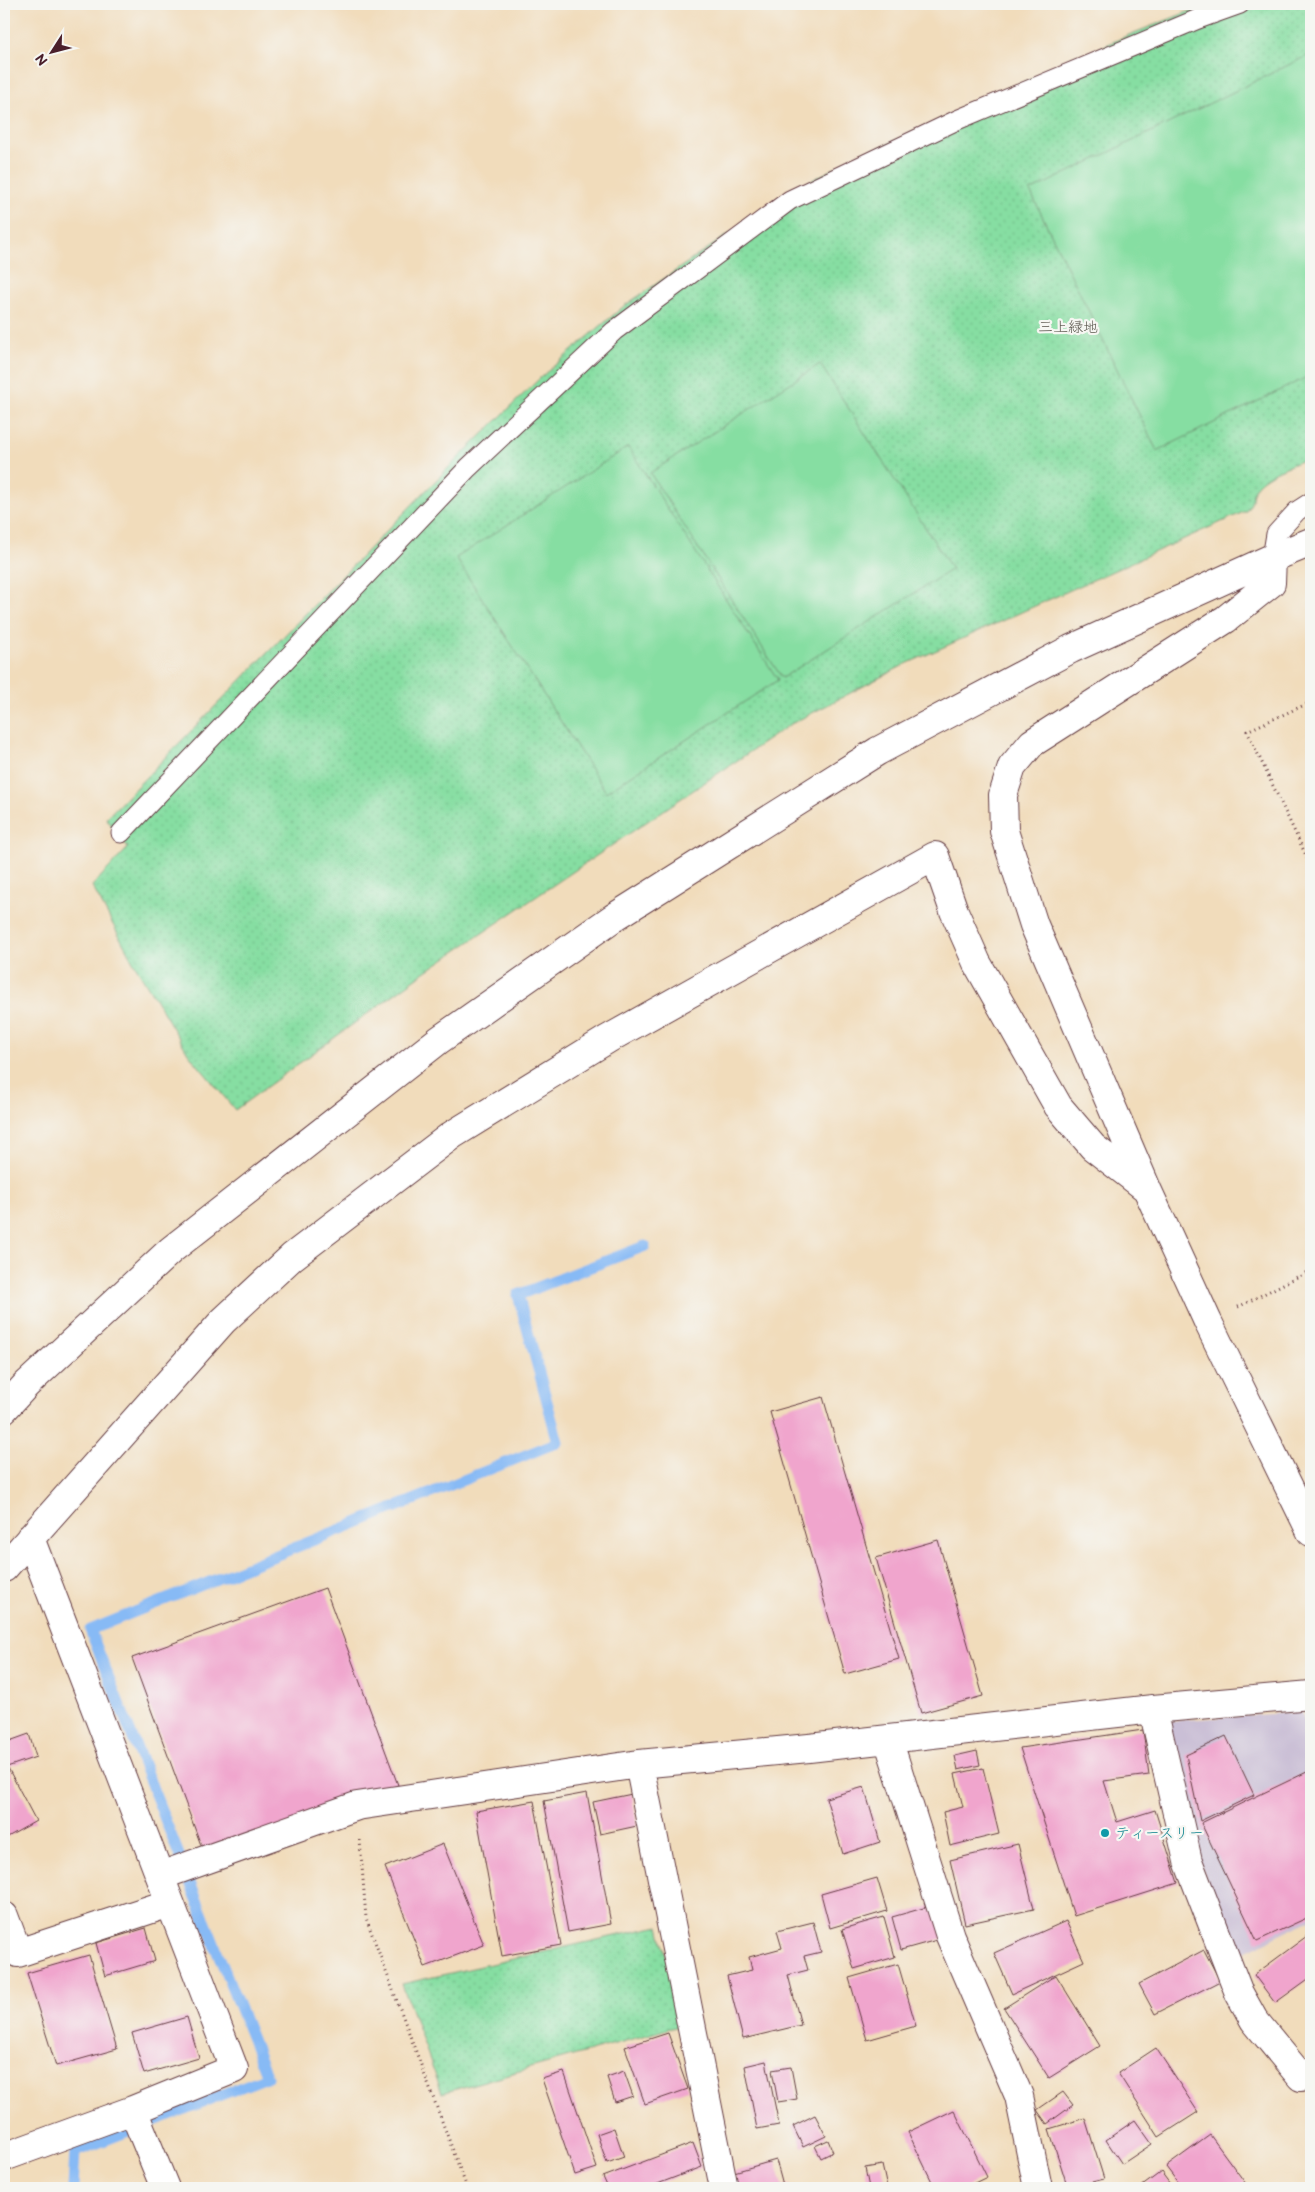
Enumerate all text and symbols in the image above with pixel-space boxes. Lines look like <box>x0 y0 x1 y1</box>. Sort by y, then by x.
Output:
north arrow <box>28 28 78 78</box>
text: N <box>32 50 52 69</box>
park label: 三上緑地 <box>1038 318 1098 337</box>
place label: ティースリー <box>1115 1824 1204 1843</box>
marker: ティースリー <box>1099 1827 1111 1839</box>

